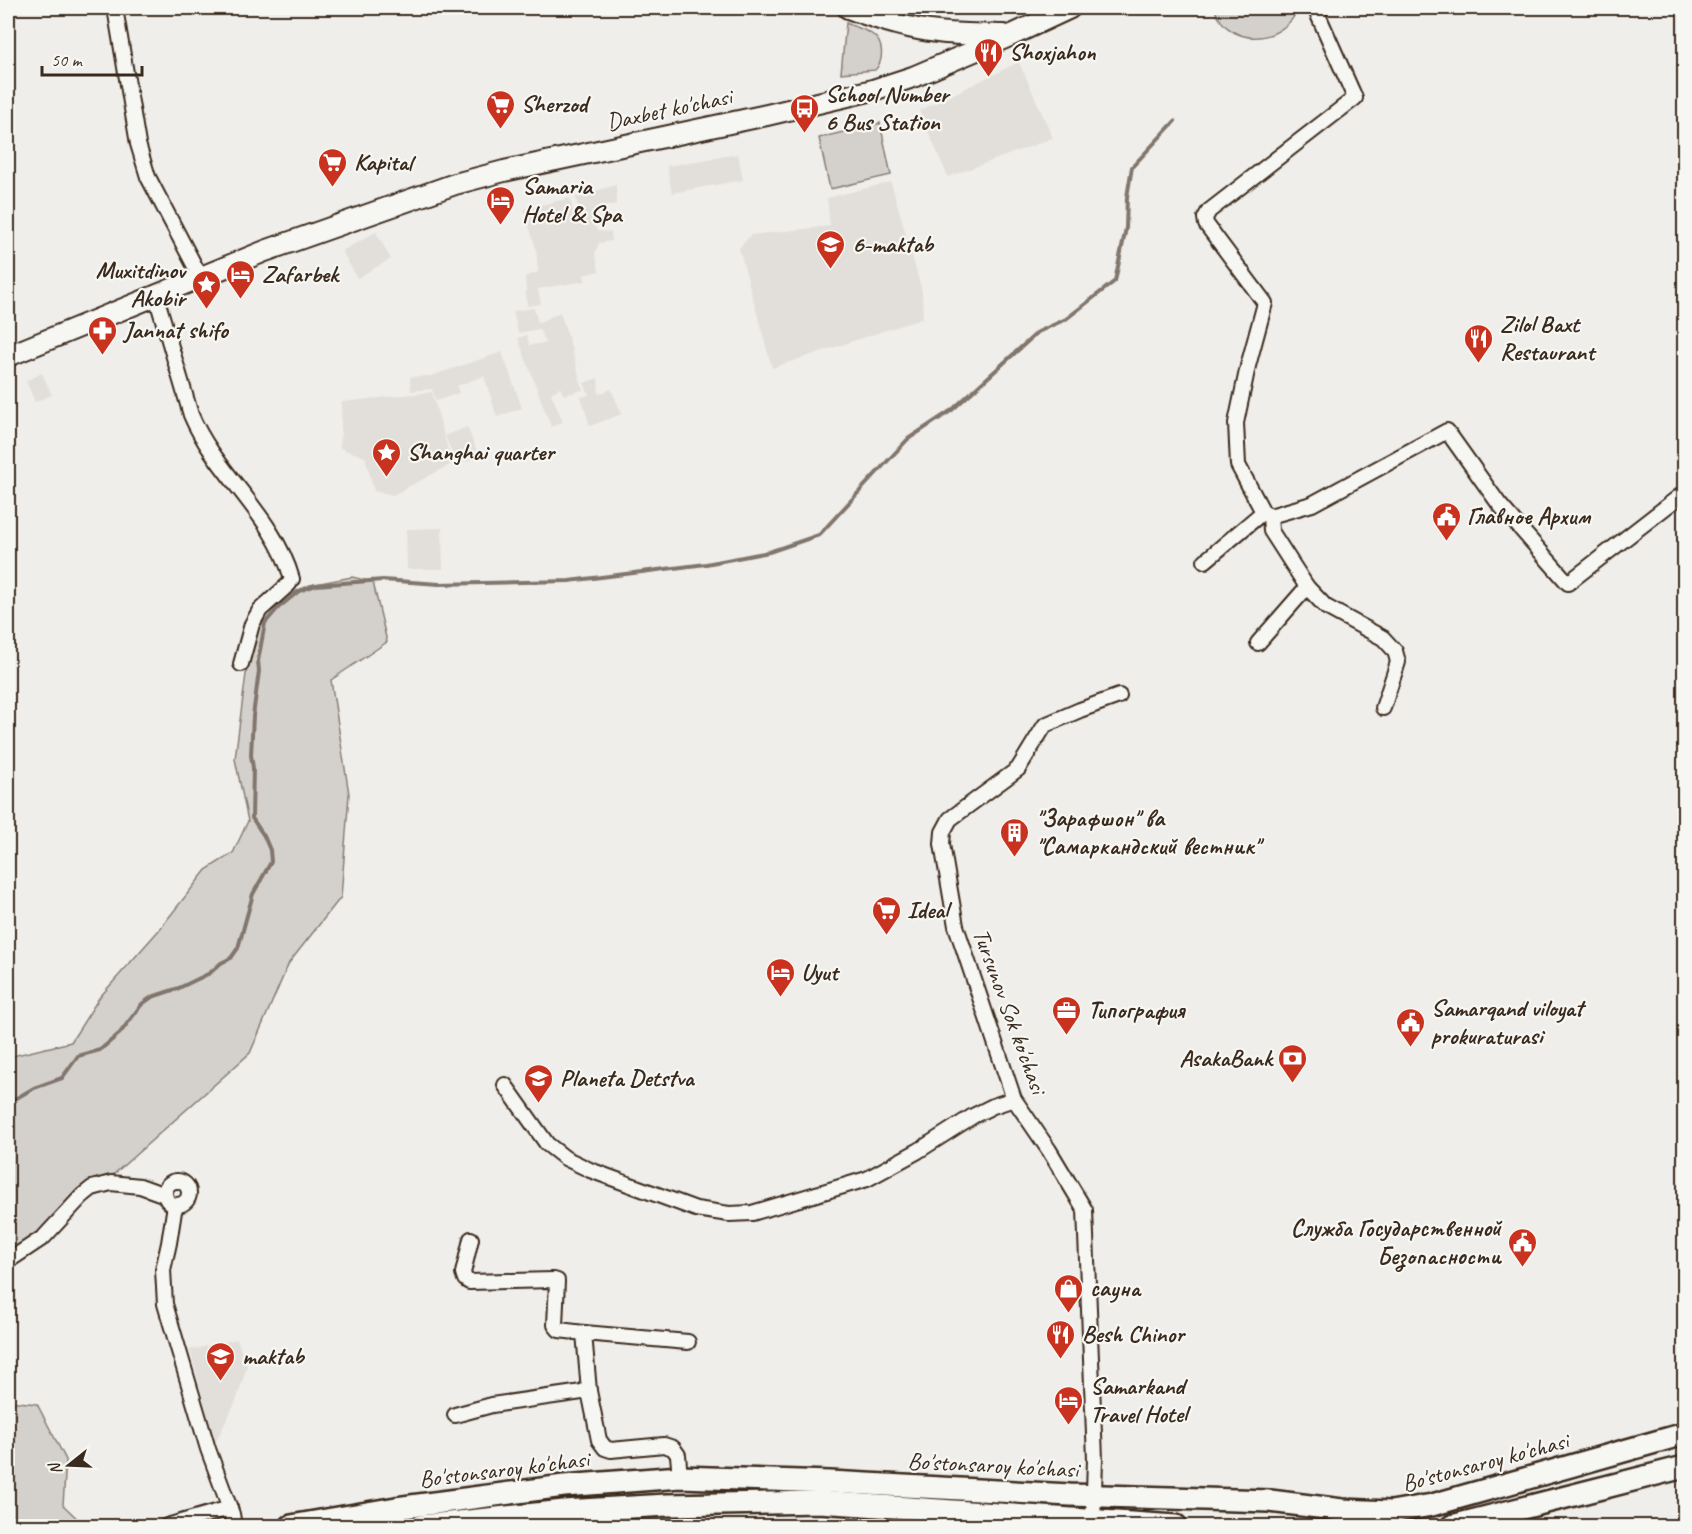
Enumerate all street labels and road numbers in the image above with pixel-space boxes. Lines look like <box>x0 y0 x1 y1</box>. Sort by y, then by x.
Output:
street label: Daxbet ko'chasi <box>604 81 737 137</box>
street label: Tursunov Sok ko'chasi <box>966 924 1055 1100</box>
street label: Bo'stonsaroy ko'chasi <box>1399 1425 1574 1499</box>
street label: Bo'stonsaroy ko'chasi <box>417 1443 593 1494</box>
street label: Bo'stonsaroy ko'chasi <box>907 1446 1082 1485</box>

